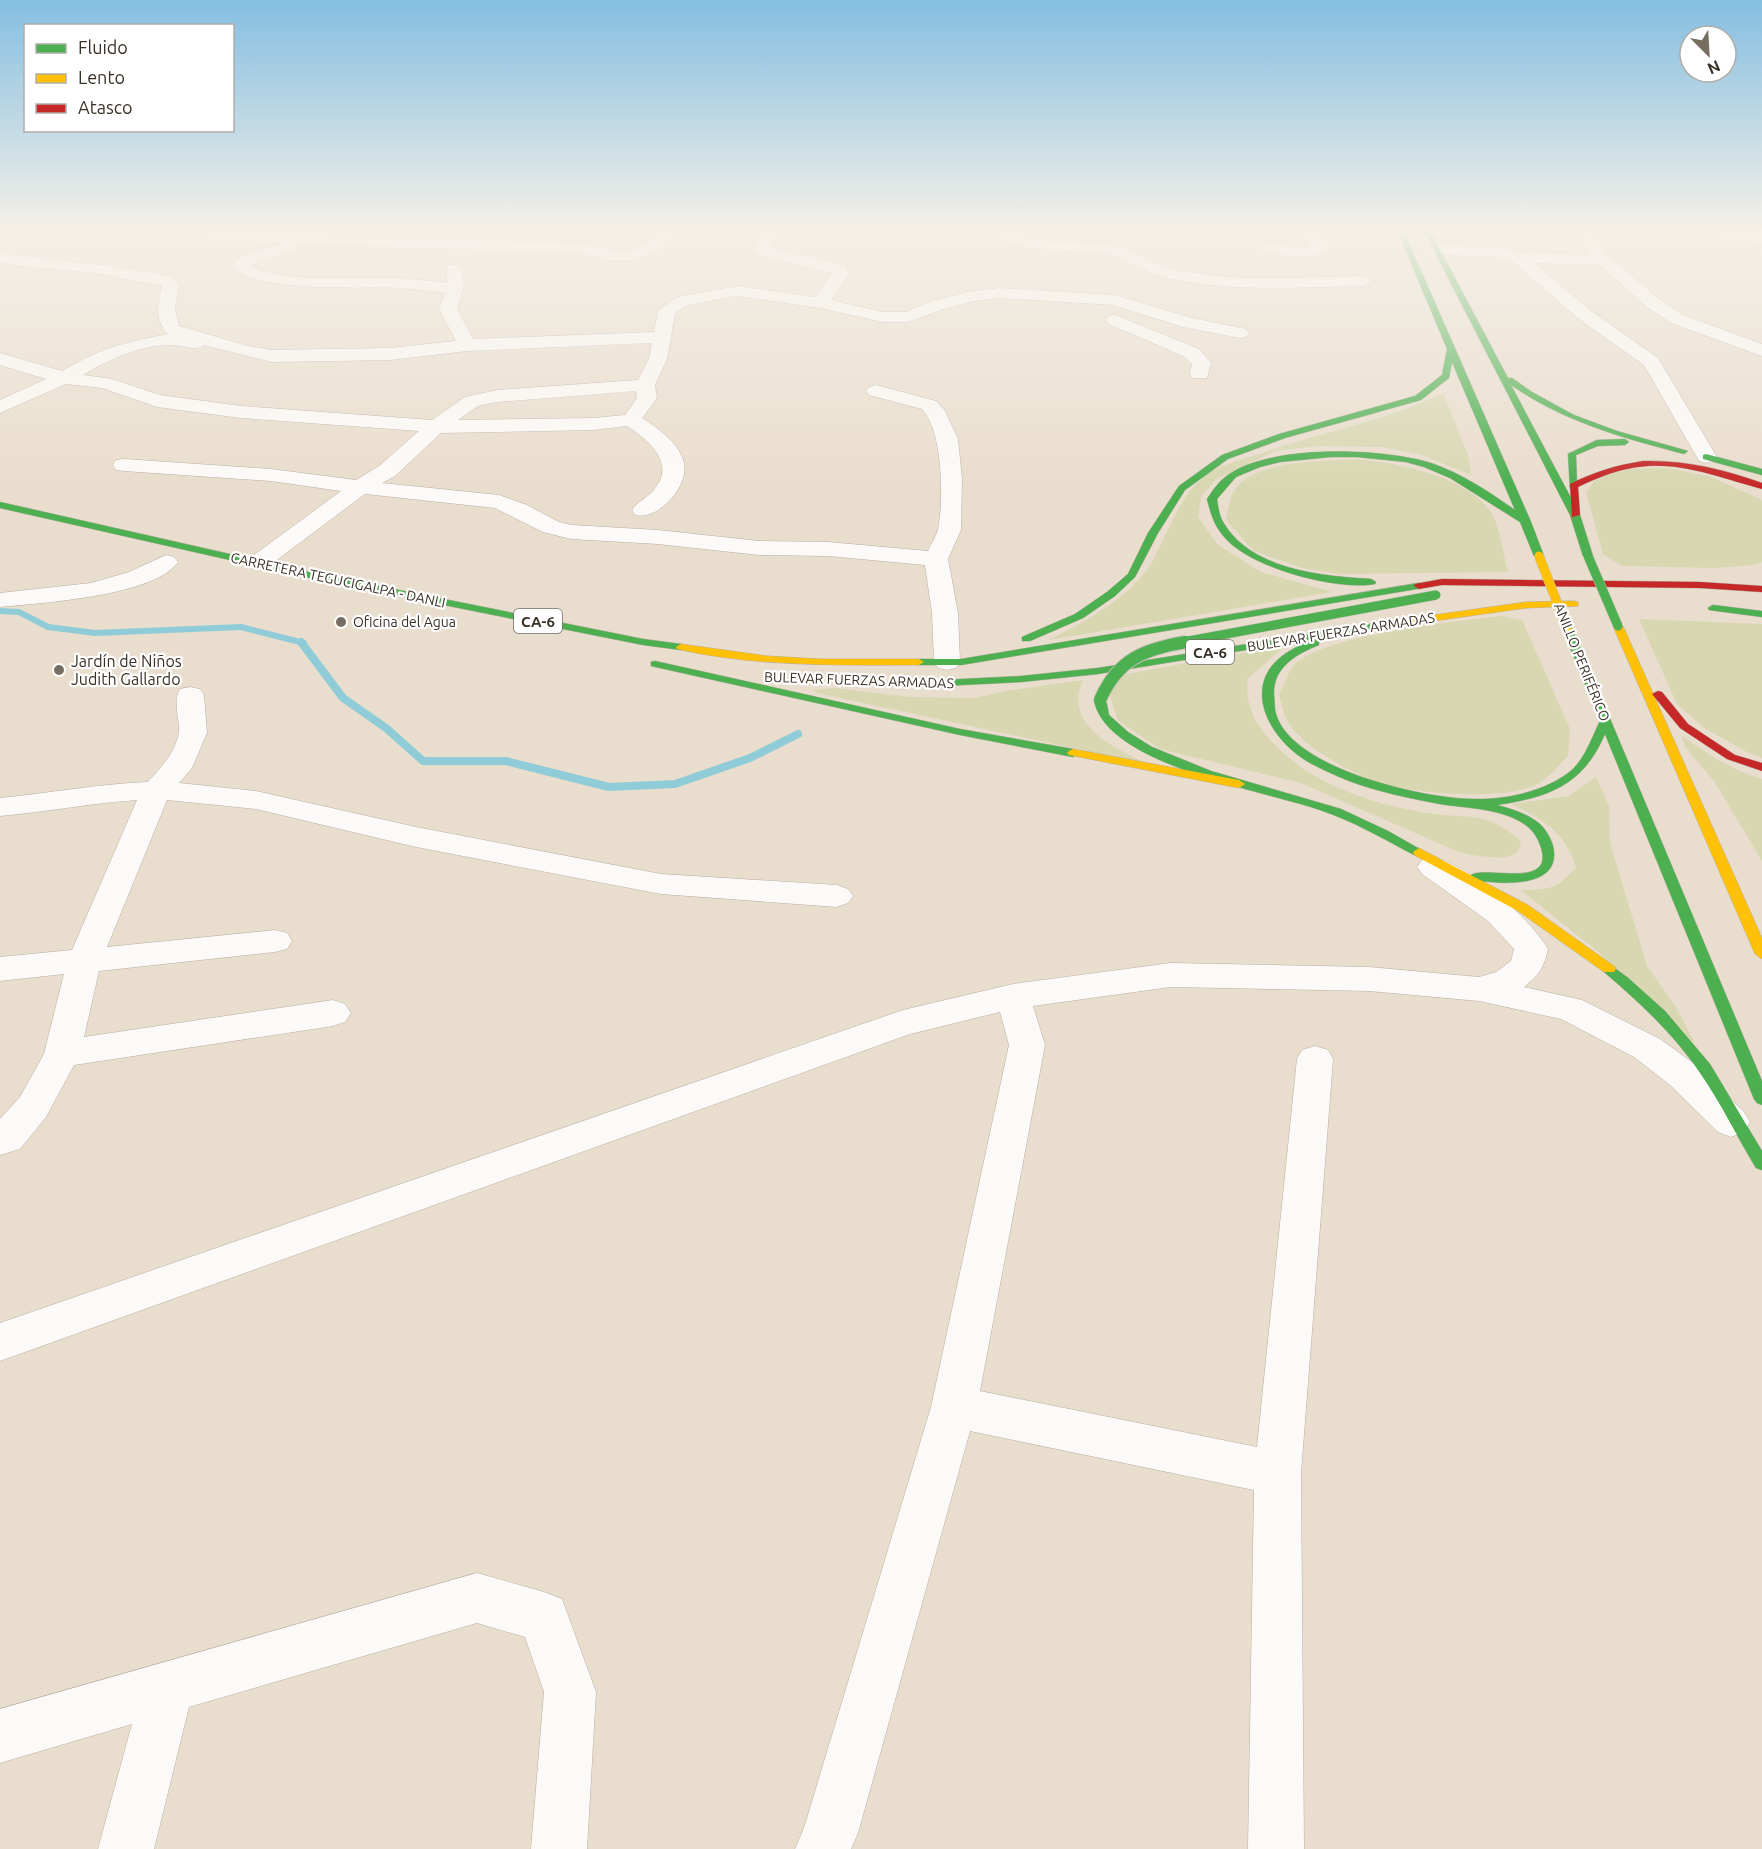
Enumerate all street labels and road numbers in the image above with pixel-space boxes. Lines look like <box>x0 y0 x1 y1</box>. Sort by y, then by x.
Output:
street label: CARRETERA TEGUCIGALPA - DANLI <box>229 549 447 611</box>
street label: ANILLO PERIFÉRICO <box>1551 600 1614 723</box>
road number: CA-6 <box>514 609 562 633</box>
street label: BULEVAR FUERZAS ARMADAS <box>1246 609 1436 655</box>
road number: CA-6 <box>1186 640 1234 664</box>
street label: BULEVAR FUERZAS ARMADAS <box>764 669 954 691</box>

